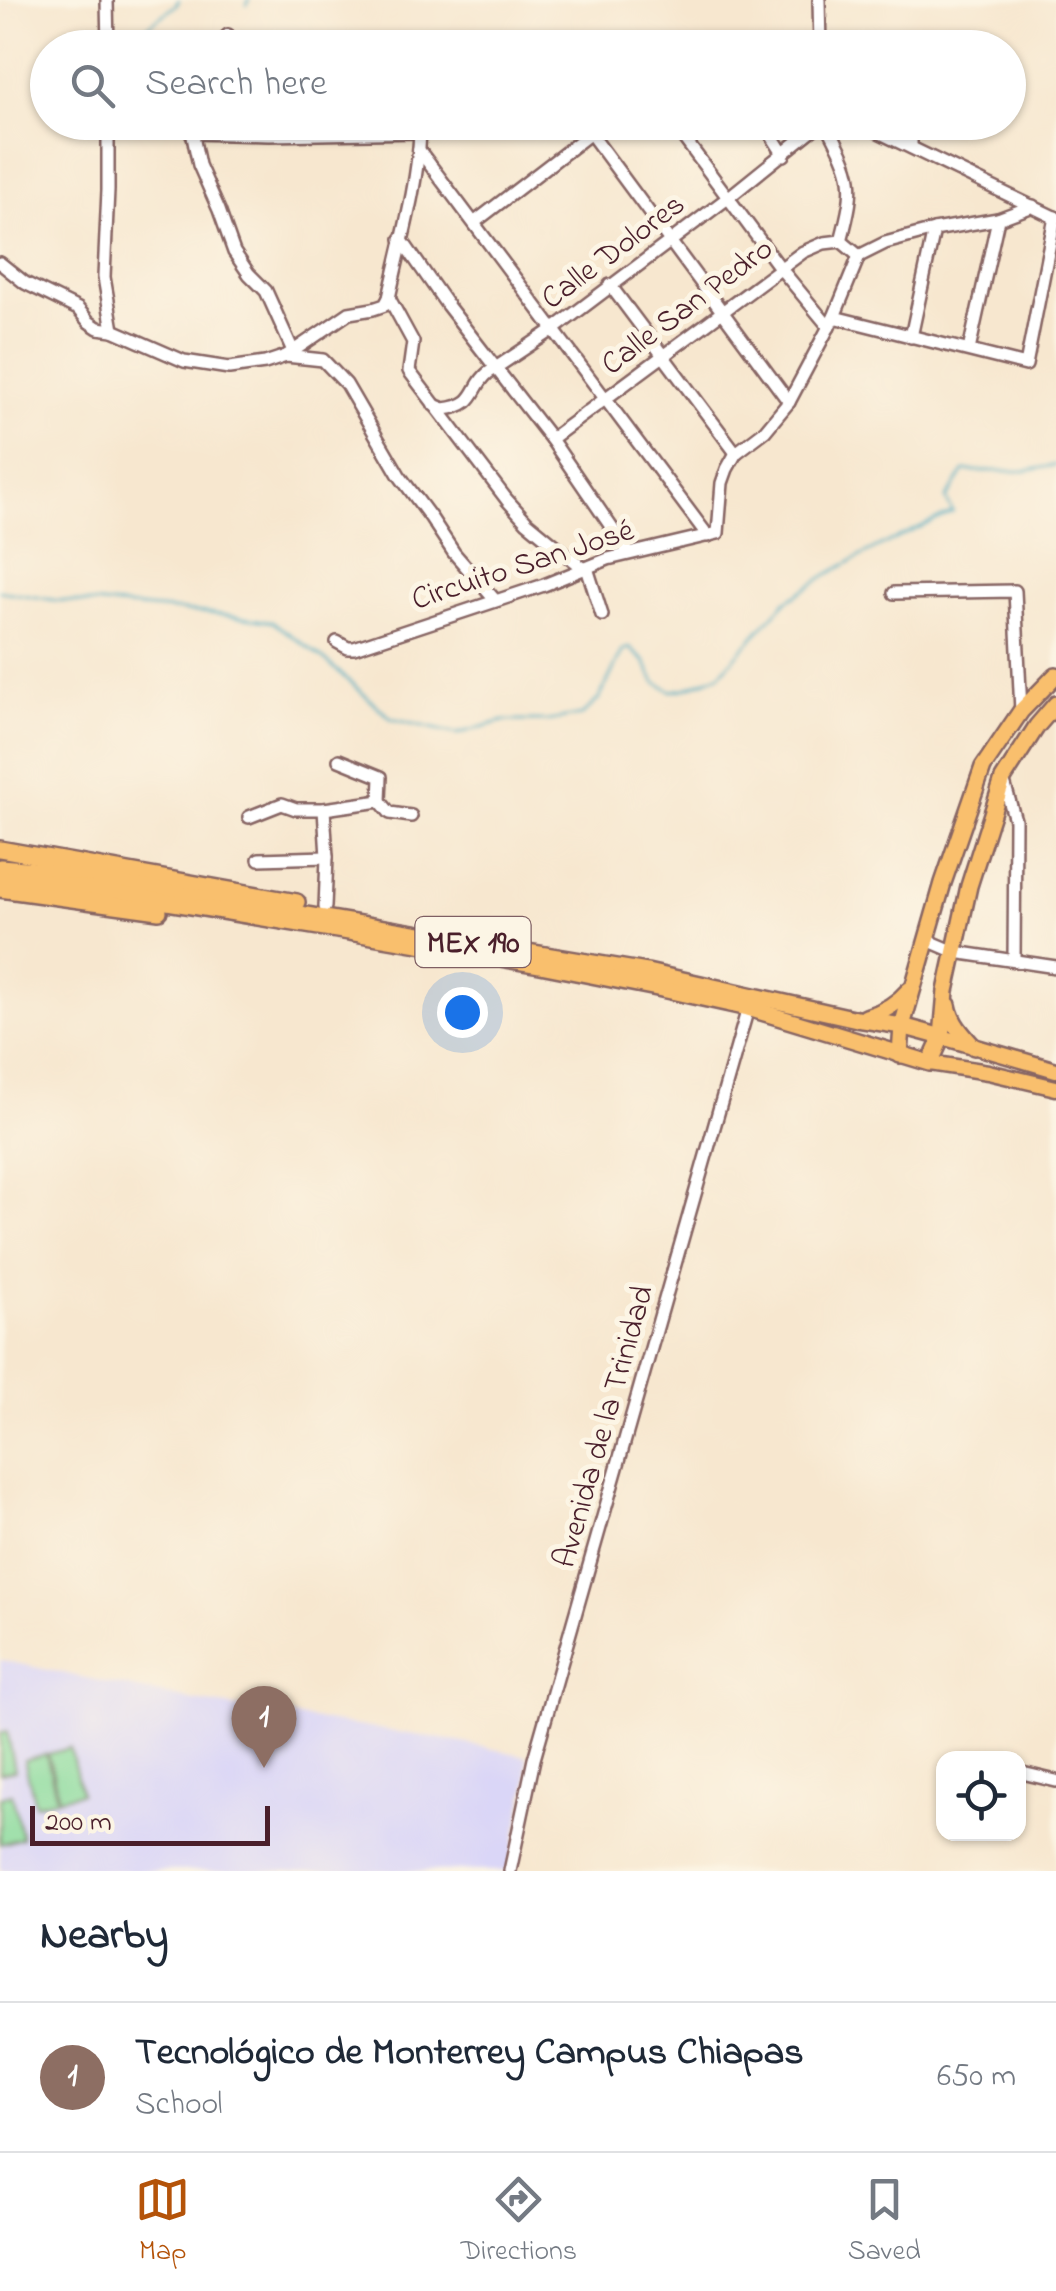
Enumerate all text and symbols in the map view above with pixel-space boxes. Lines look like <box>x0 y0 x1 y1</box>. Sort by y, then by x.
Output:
search box <box>30 30 1026 140</box>
text: Search here <box>145 57 327 113</box>
icon: search <box>65 58 120 113</box>
street label: Calle Dolores <box>532 183 696 323</box>
street label: Calle San Pedro <box>592 227 784 388</box>
street label: Circuito San José <box>406 508 641 624</box>
road number: MEX 190 <box>416 917 530 967</box>
your location <box>437 987 488 1038</box>
street label: Avenida de la Trinidad <box>543 1280 668 1574</box>
pin: 1 <box>232 1686 296 1768</box>
map controls <box>936 1751 1026 1841</box>
button: locate <box>936 1751 1026 1841</box>
scale bar <box>30 1801 270 1846</box>
text: 200 m <box>45 1803 112 1844</box>
text: Nearby <box>40 1906 168 1967</box>
text: Tecnológico de Monterrey Campus Chiapas <box>135 2026 804 2082</box>
text: 1 <box>67 2054 78 2101</box>
text: 650 m <box>937 2054 1016 2101</box>
text: School <box>135 2082 223 2129</box>
tab: Map <box>135 2172 190 2273</box>
tab: Directions <box>461 2172 577 2273</box>
tab: Saved <box>848 2172 921 2273</box>

